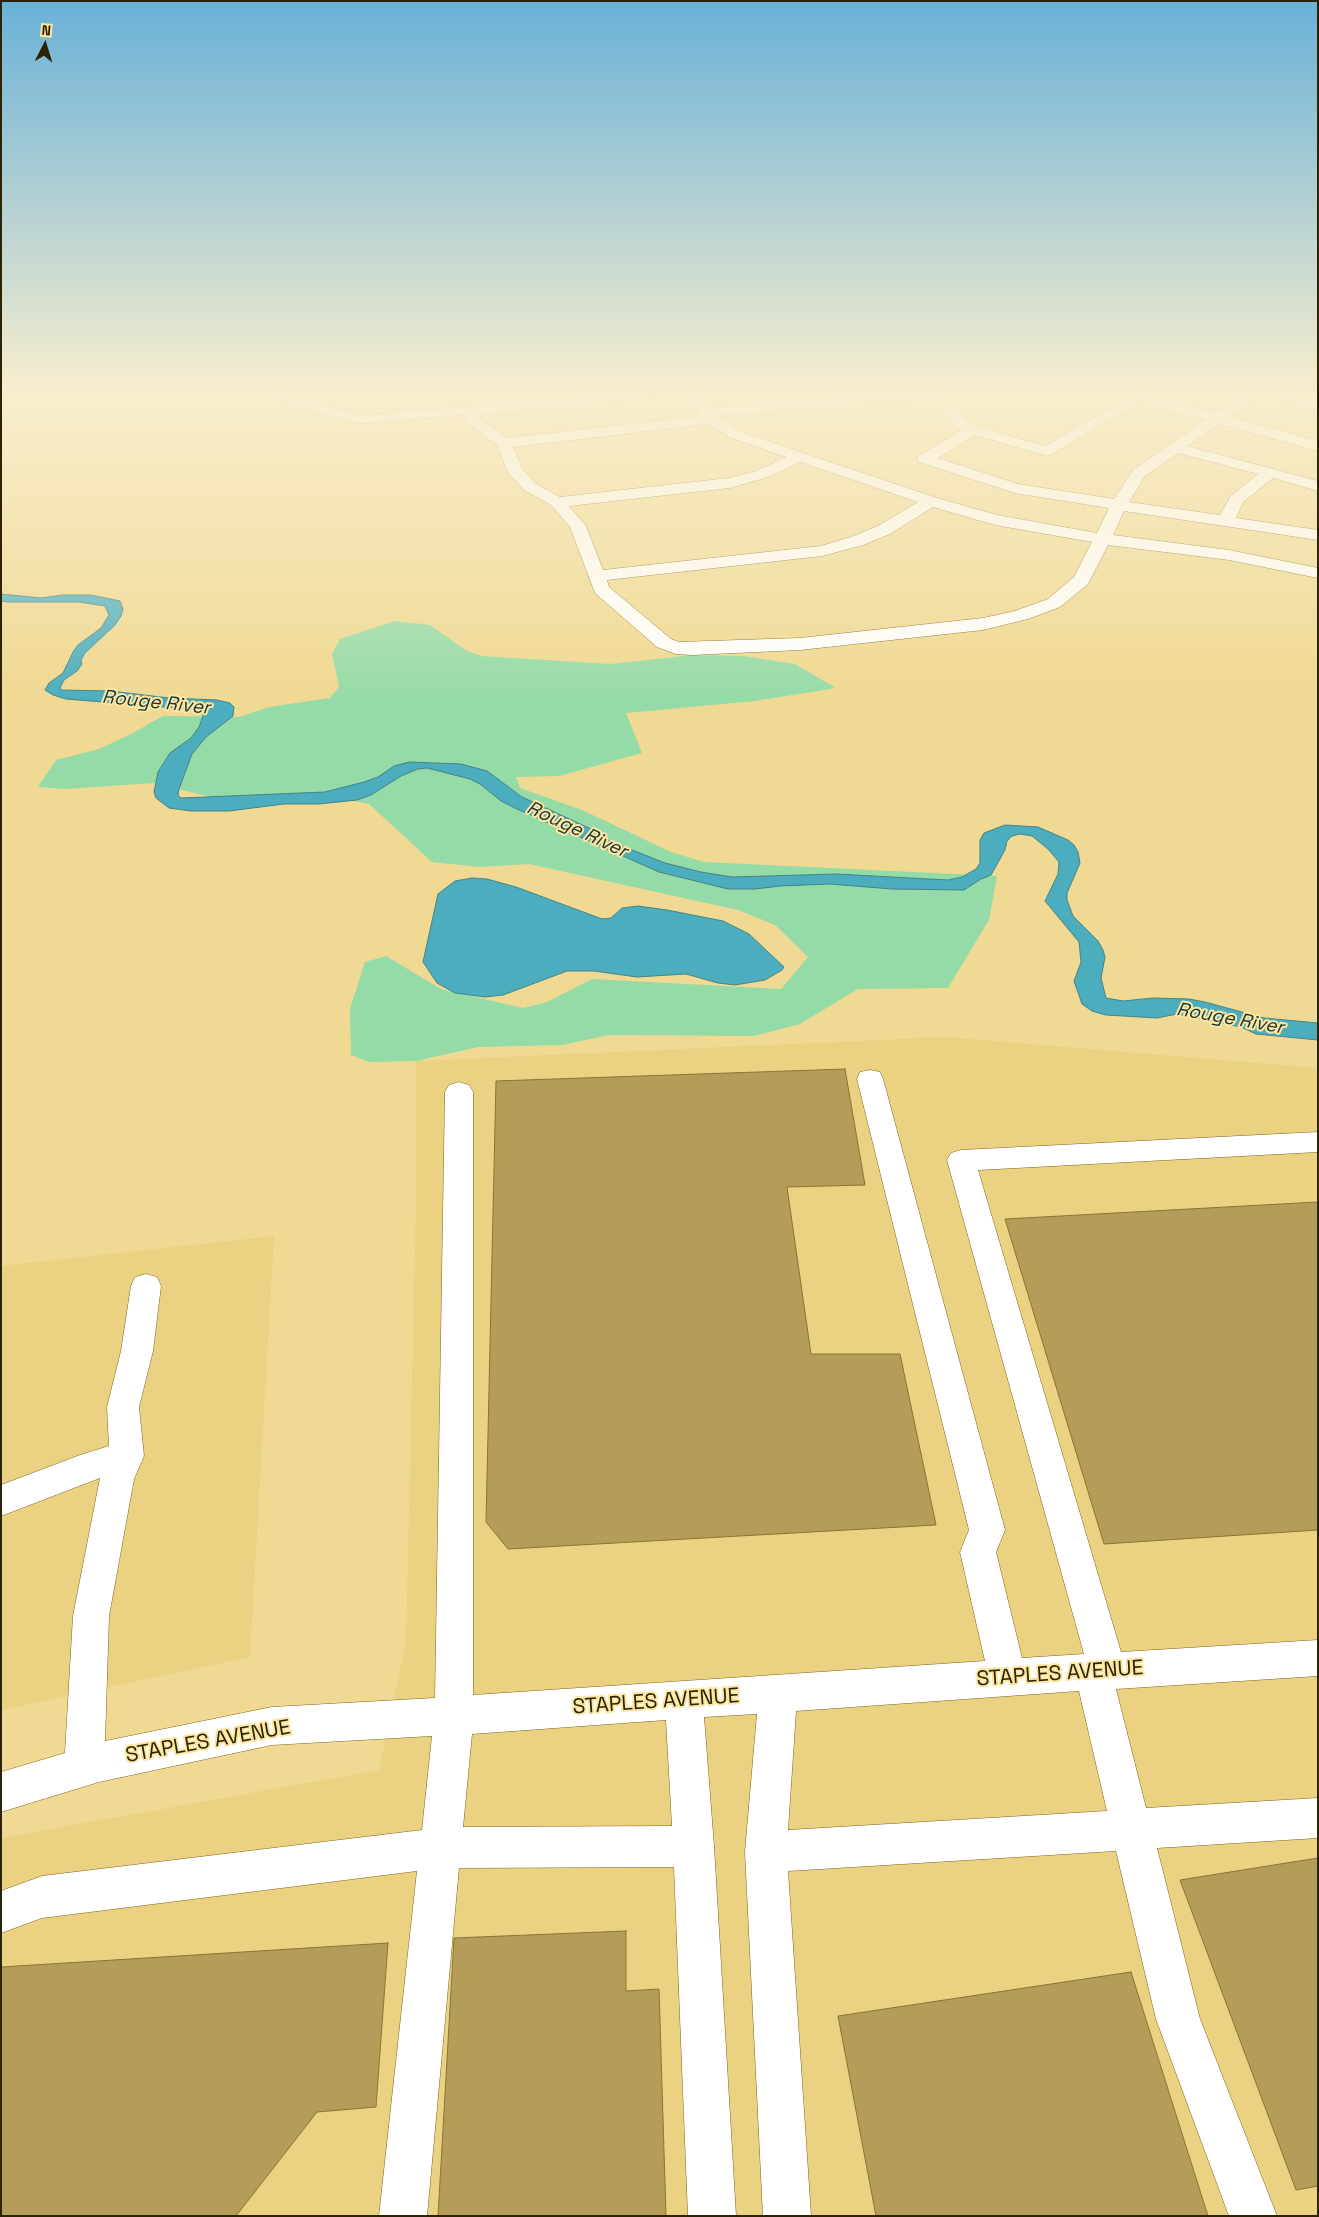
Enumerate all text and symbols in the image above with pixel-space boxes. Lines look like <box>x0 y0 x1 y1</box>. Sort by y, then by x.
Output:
north arrow <box>20 20 70 70</box>
text: N <box>41 21 52 39</box>
water label: Rouge River <box>101 686 211 720</box>
water label: Rouge River <box>523 797 631 863</box>
water label: Rouge River <box>1175 998 1285 1040</box>
street label: STAPLES AVENUE <box>976 1656 1144 1692</box>
street label: STAPLES AVENUE <box>572 1684 740 1720</box>
street label: STAPLES AVENUE <box>124 1715 292 1769</box>

